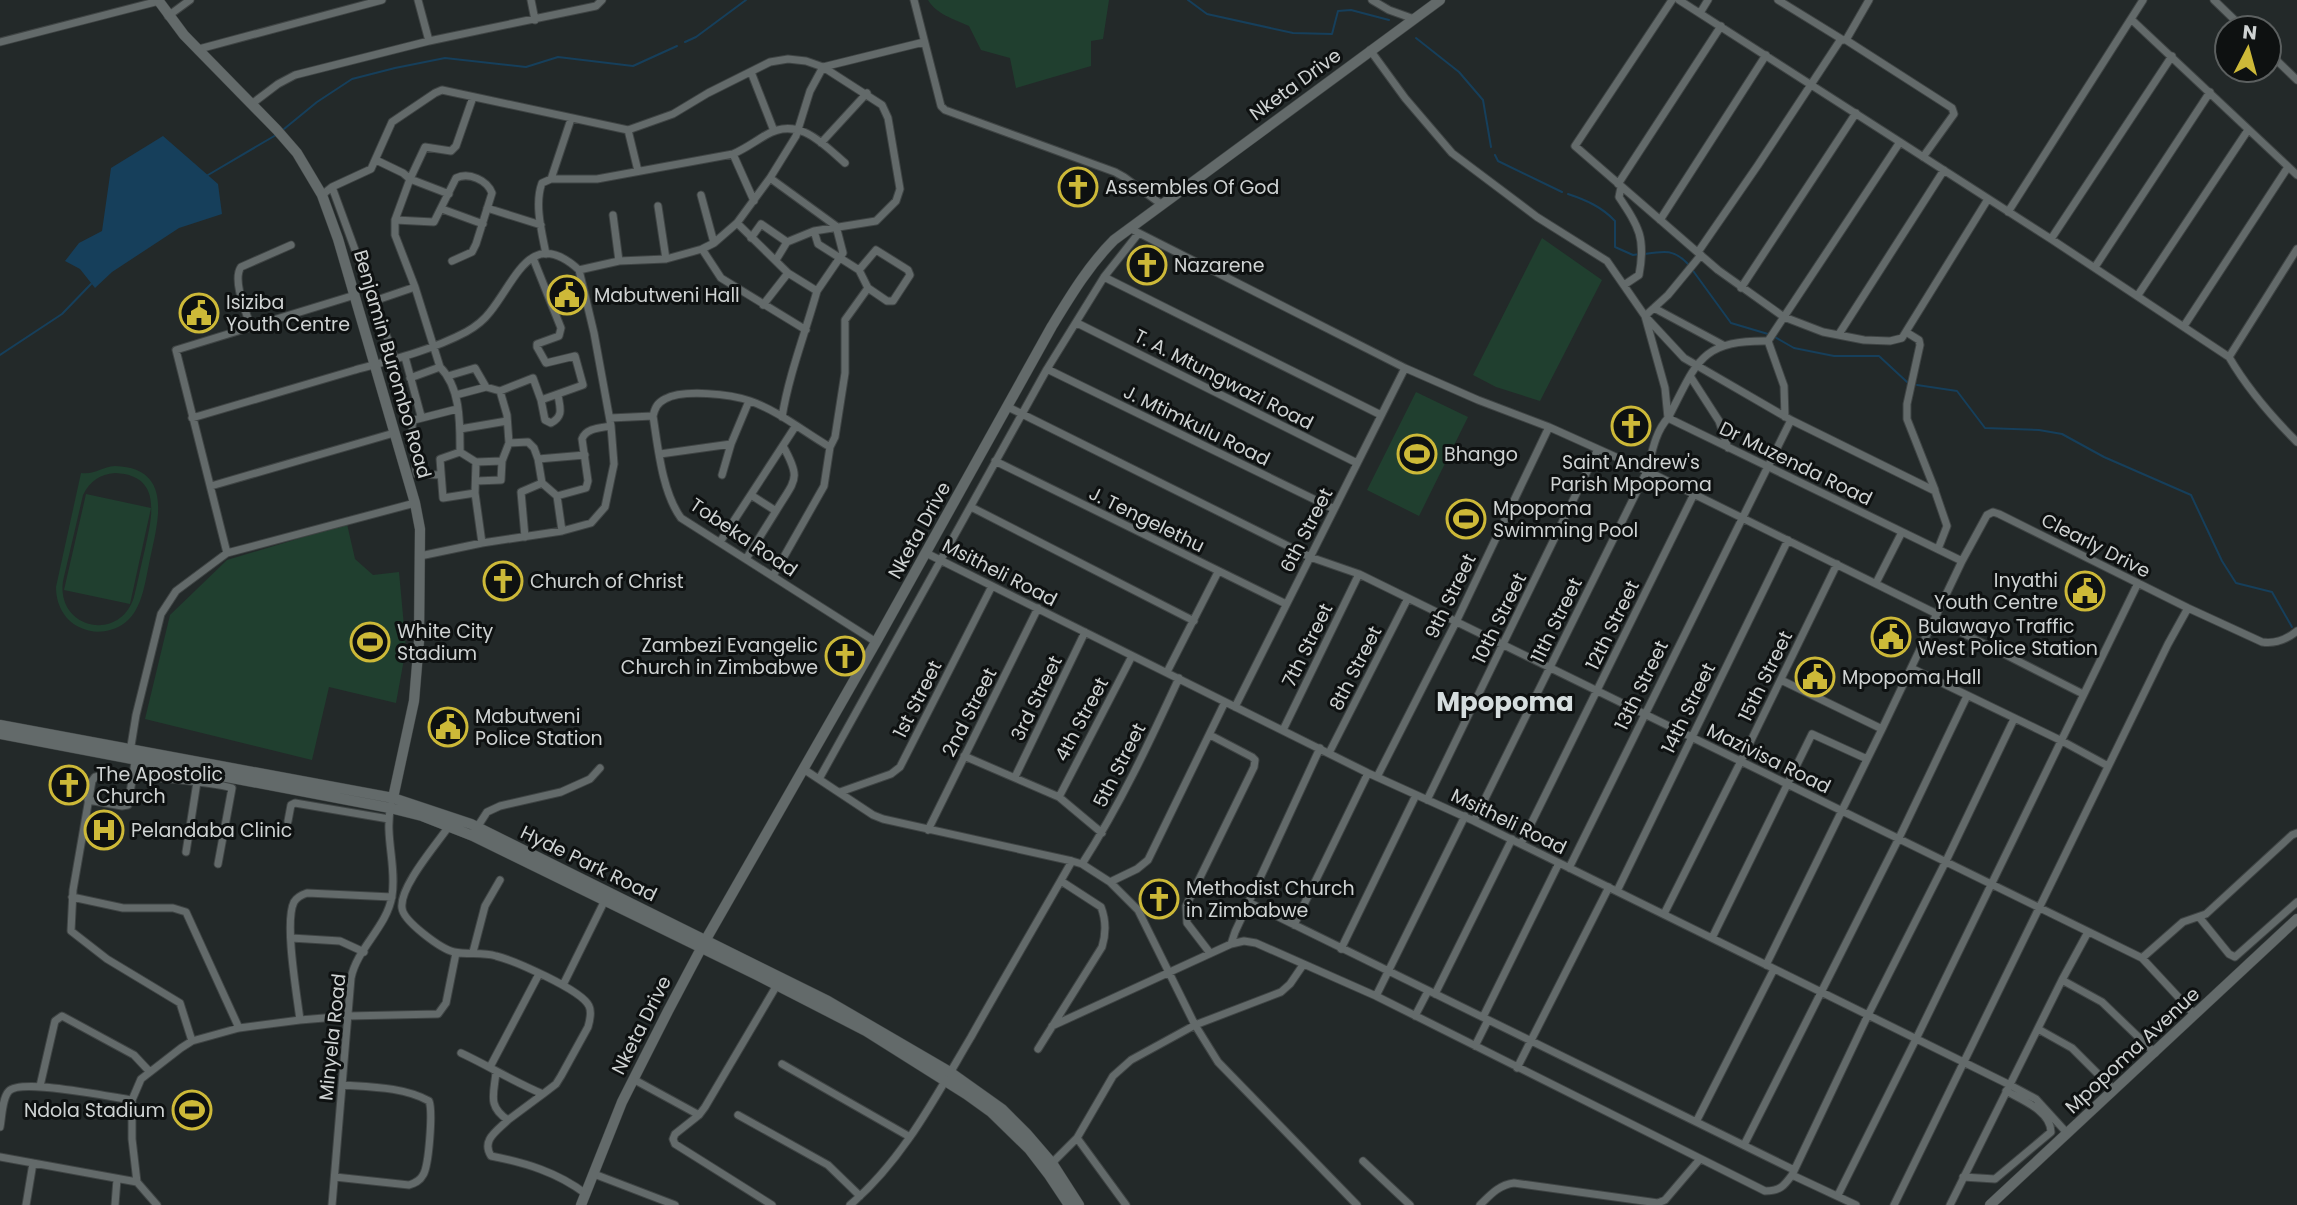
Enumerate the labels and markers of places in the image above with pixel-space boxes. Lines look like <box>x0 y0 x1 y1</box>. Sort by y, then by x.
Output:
church icon: Assembles Of God <box>1057 166 1099 208</box>
place label: Assembles Of God <box>1105 174 1279 201</box>
church icon: Nazarene <box>1126 244 1168 286</box>
place label: Nazarene <box>1174 252 1265 279</box>
public building icon: Mabutweni Hall <box>546 274 588 316</box>
place label: Mabutweni Hall <box>594 282 740 309</box>
place label: Isiziba Youth Centre <box>226 289 350 338</box>
public building icon: Isiziba Youth Centre <box>178 292 220 334</box>
church icon: Saint Andrew's Parish Mpopoma <box>1610 405 1652 447</box>
sports icon: Bhango <box>1396 433 1438 475</box>
place label: Bhango <box>1444 441 1518 468</box>
place label: Saint Andrew's Parish Mpopoma <box>1550 449 1712 498</box>
place label: Mpopoma Swimming Pool <box>1493 495 1638 544</box>
sports icon: Mpopoma Swimming Pool <box>1445 498 1487 540</box>
church icon: Church of Christ <box>482 560 524 602</box>
place label: Inyathi Youth Centre <box>1934 567 2058 616</box>
place label: Church of Christ <box>530 568 684 595</box>
public building icon: Inyathi Youth Centre <box>2064 570 2106 612</box>
place label: Bulawayo Traffic West Police Station <box>1918 613 2098 662</box>
public building icon: Bulawayo Traffic West Police Station <box>1870 616 1912 658</box>
place label: White City Stadium <box>397 618 493 667</box>
sports icon: White City Stadium <box>349 621 391 663</box>
place label: Zambezi Evangelic Church in Zimbabwe <box>621 632 818 681</box>
church icon: Zambezi Evangelic Church in Zimbabwe <box>824 635 866 677</box>
public building icon: Mpopoma Hall <box>1794 656 1836 698</box>
place label: Mpopoma Hall <box>1842 664 1981 691</box>
place label: Mabutweni Police Station <box>475 703 603 752</box>
public building icon: Mabutweni Police Station <box>427 706 469 748</box>
place label: The Apostolic Church <box>96 761 223 810</box>
church icon: The Apostolic Church <box>48 764 90 806</box>
hospital icon: Pelandaba Clinic <box>83 809 125 851</box>
place label: Pelandaba Clinic <box>131 817 292 844</box>
place label: Methodist Church in Zimbabwe <box>1186 875 1355 924</box>
church icon: Methodist Church in Zimbabwe <box>1138 878 1180 920</box>
sports icon: Ndola Stadium <box>171 1089 213 1131</box>
place label: Ndola Stadium <box>24 1097 165 1124</box>

